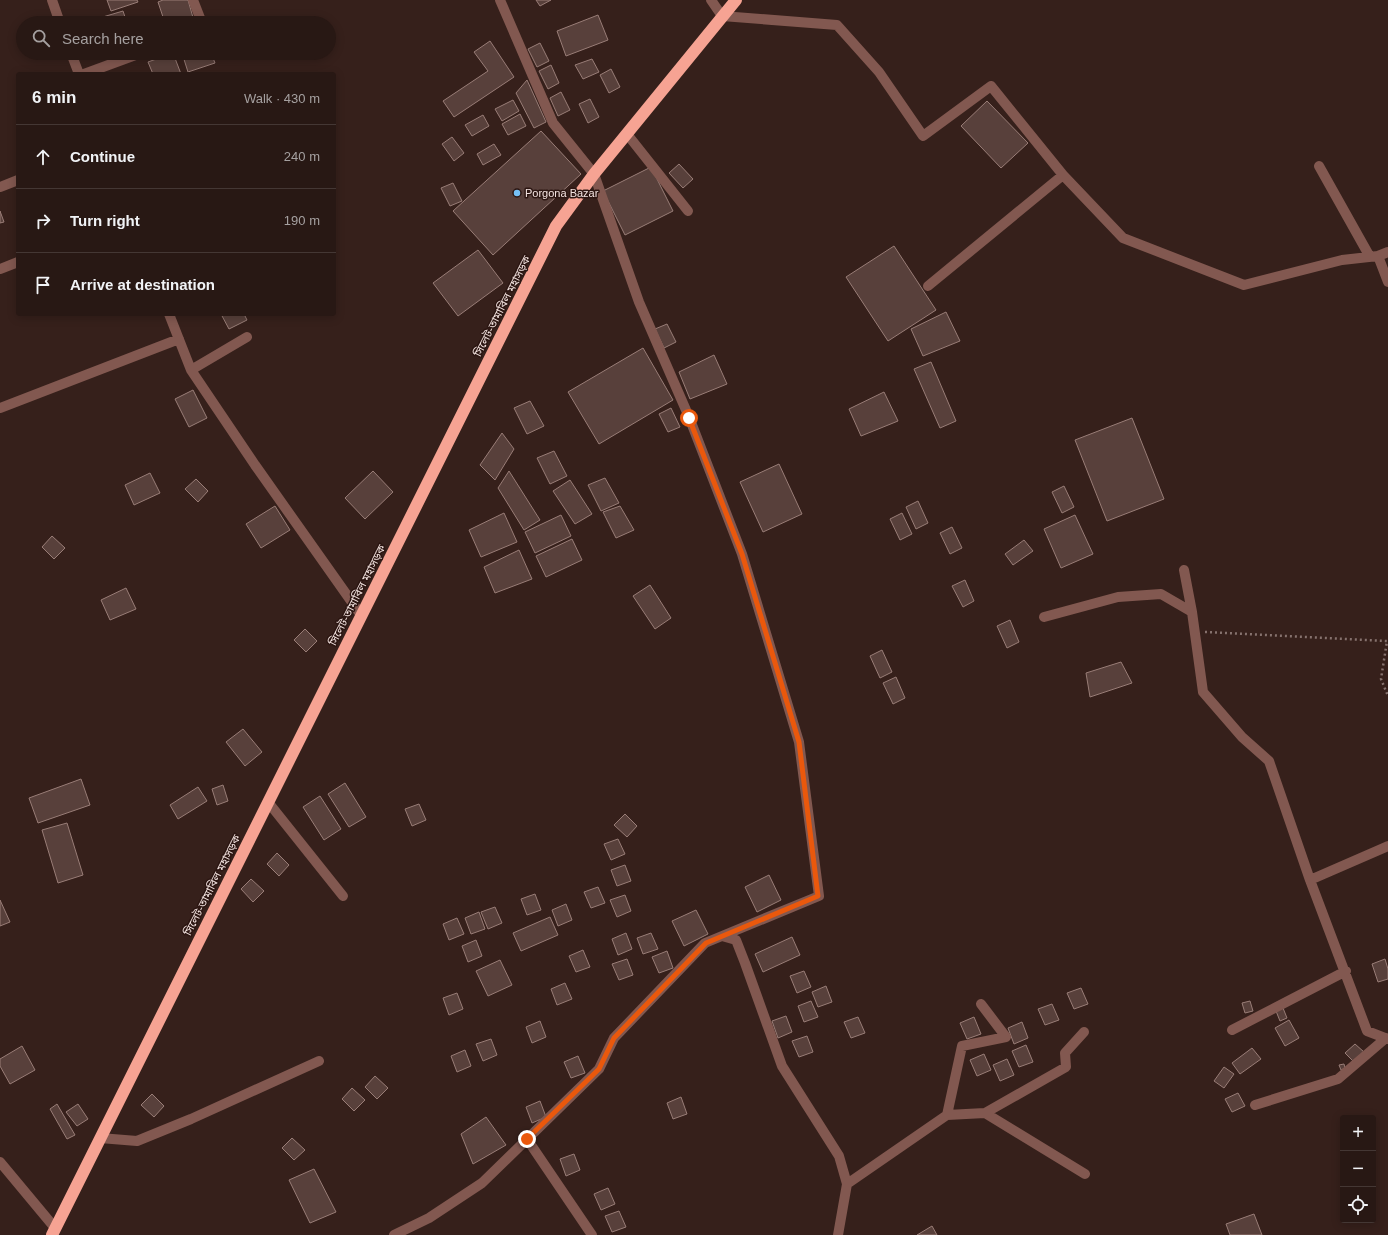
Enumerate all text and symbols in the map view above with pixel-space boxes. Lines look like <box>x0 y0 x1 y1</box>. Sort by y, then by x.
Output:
search box <box>16 16 336 60</box>
icon: search <box>30 27 52 49</box>
text: Search here <box>62 30 144 47</box>
text: 6 min <box>32 88 76 107</box>
text: Walk · 430 m <box>244 91 320 106</box>
icon: ahead <box>32 146 54 168</box>
text: Continue <box>70 148 135 165</box>
text: 240 m <box>284 149 320 164</box>
place label: Porgona Bazar <box>525 187 599 199</box>
marker: Porgona Bazar <box>512 188 522 198</box>
icon: right <box>32 210 54 232</box>
text: Turn right <box>70 212 140 229</box>
text: 190 m <box>284 213 320 228</box>
street label: সিলেট-তামাবিল মহাসড়ক <box>471 253 533 359</box>
icon: arrive <box>32 274 54 296</box>
text: Arrive at destination <box>70 276 215 293</box>
route start <box>680 409 698 427</box>
street label: সিলেট-তামাবিল মহাসড়ক <box>326 542 388 648</box>
street label: সিলেট-তামাবিল মহাসড়ক <box>181 832 243 938</box>
map controls <box>1340 1115 1376 1223</box>
button: + <box>1340 1115 1376 1151</box>
route end <box>518 1130 536 1148</box>
button: − <box>1340 1151 1376 1187</box>
button: locate <box>1340 1187 1376 1223</box>

